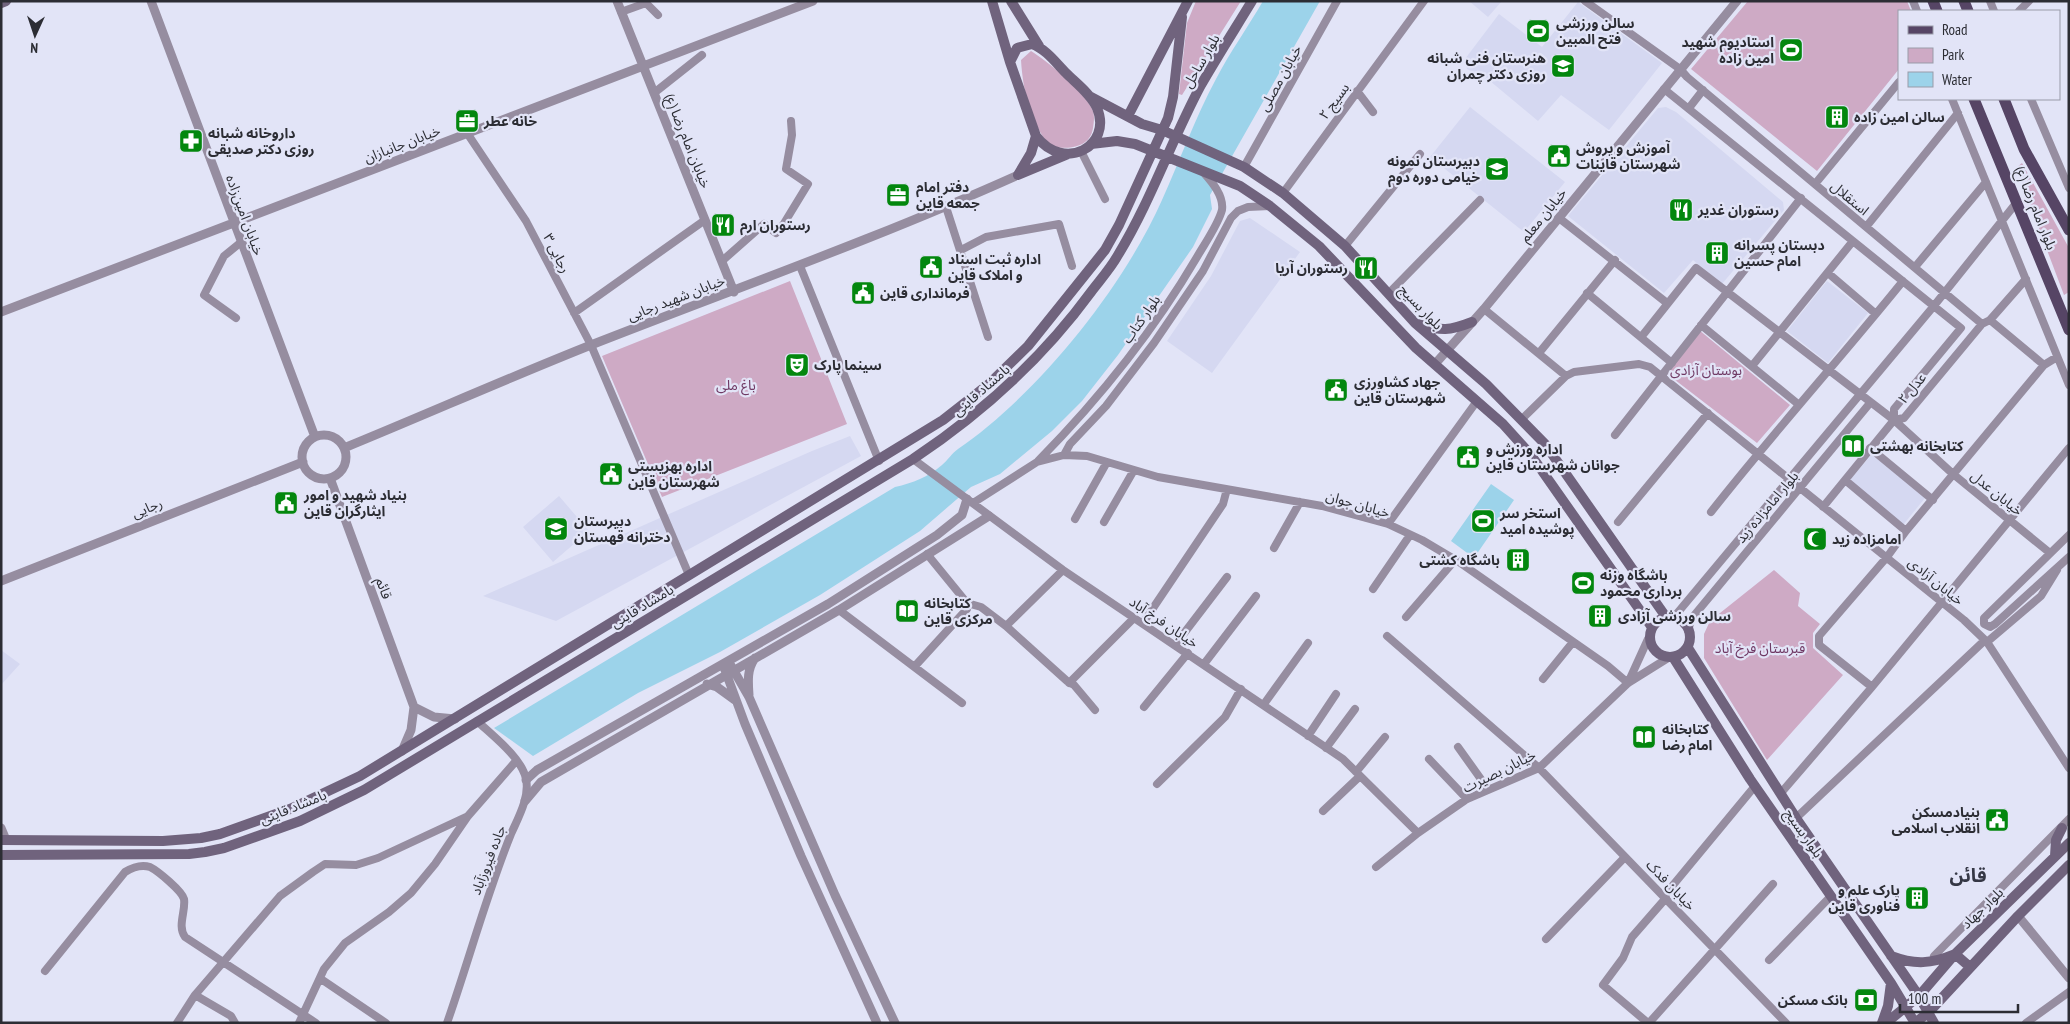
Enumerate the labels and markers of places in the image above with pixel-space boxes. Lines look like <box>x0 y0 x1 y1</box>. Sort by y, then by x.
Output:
place label: سالن ورزشی فتح المبین <box>1556 14 1635 49</box>
sports icon: سالن ورزشی فتح المبین <box>1525 18 1551 44</box>
place label: استادیوم شهید امین زاده <box>1682 33 1774 67</box>
sports icon: استادیوم شهید امین زاده <box>1778 37 1804 63</box>
place label: هنرستان فنی شبانه روزی دکتر چمران <box>1427 49 1546 84</box>
school or university icon: هنرستان فنی شبانه روزی دکتر چمران <box>1550 53 1576 79</box>
building icon: سالن امین زاده <box>1824 104 1850 130</box>
office icon: خانه عطر <box>454 108 480 134</box>
place label: سالن امین زاده <box>1854 108 1945 126</box>
place label: خانه عطر <box>483 112 537 130</box>
place label: داروخانه شبانه روزی دکتر صدیقی <box>208 124 315 158</box>
pharmacy icon: داروخانه شبانه روزی دکتر صدیقی <box>178 128 204 154</box>
place label: آموزش و پروش شهرستان قاینات <box>1576 139 1681 173</box>
public building icon: آموزش و پروش شهرستان قاینات <box>1546 143 1572 169</box>
place label: دبیرستان نمونه خیامی دوره دوم <box>1387 152 1480 188</box>
school or university icon: دبیرستان نمونه خیامی دوره دوم <box>1484 156 1510 182</box>
place label: دفتر امام جمعه قاین <box>916 178 980 212</box>
office icon: دفتر امام جمعه قاین <box>885 182 911 208</box>
restaurant icon: رستوران غدیر <box>1668 197 1694 223</box>
place label: رستوران غدیر <box>1697 201 1779 219</box>
restaurant icon: رستوران ارم <box>710 212 736 238</box>
place label: رستوران ارم <box>740 216 811 236</box>
place label: دبستان پسرانه امام حسین <box>1734 236 1825 272</box>
building icon: دبستان پسرانه امام حسین <box>1704 240 1730 266</box>
place label: اداره ثبت اسناد و املاک قاین <box>948 250 1041 284</box>
public building icon: اداره ثبت اسناد و املاک قاین <box>918 254 944 280</box>
restaurant icon: رستوران آریا <box>1353 255 1379 281</box>
place label: رستوران آریا <box>1275 259 1348 277</box>
public building icon: فرمانداری قاین <box>850 280 876 306</box>
place label: فرمانداری قاین <box>880 284 970 302</box>
theatre icon: سینما پارک <box>784 352 810 378</box>
place label: سینما پارک <box>814 356 882 375</box>
place label: جهاد کشاورزی شهرستان قاین <box>1354 373 1446 407</box>
public building icon: جهاد کشاورزی شهرستان قاین <box>1323 377 1349 403</box>
library icon: کتابخانه بهشتی <box>1840 433 1866 459</box>
place label: کتابخانه بهشتی <box>1870 437 1964 455</box>
place label: اداره ورزش و جوانان شهرستان قاین <box>1486 440 1620 474</box>
public building icon: اداره ورزش و جوانان شهرستان قاین <box>1455 444 1481 470</box>
place label: اداره بهزیستی شهرستان قاین <box>628 457 720 491</box>
public building icon: اداره بهزیستی شهرستان قاین <box>598 461 624 487</box>
place label: بنیاد شهید و امور ایثارگران قاین <box>303 486 407 520</box>
public building icon: بنیاد شهید و امور ایثارگران قاین <box>273 490 299 516</box>
place label: استخر سر پوشیده امید <box>1499 504 1575 539</box>
sports icon: استخر سر پوشیده امید <box>1470 508 1496 534</box>
place label: دبیرستان دخترانه قهستان <box>574 512 671 546</box>
school or university icon: دبیرستان دخترانه قهستان <box>543 516 569 542</box>
mosque icon: امامزاده زید <box>1802 526 1828 552</box>
place label: امامزاده زید <box>1832 530 1902 548</box>
building icon: باشگاه کشتی <box>1505 547 1531 573</box>
place label: باشگاه کشتی <box>1419 551 1500 569</box>
place label: باشگاه وزنه برداری محمود <box>1600 566 1682 600</box>
sports icon: باشگاه وزنه برداری محمود <box>1570 570 1596 596</box>
place label: کتابخانه مرکزی قاین <box>924 594 993 628</box>
library icon: کتابخانه مرکزی قاین <box>894 598 920 624</box>
building icon: سالن ورزشی آزادی <box>1587 603 1613 629</box>
place label: سالن ورزشی آزادی <box>1618 607 1731 625</box>
place label: کتابخانه امام رضا <box>1662 720 1713 756</box>
library icon: کتابخانه امام رضا <box>1631 724 1657 750</box>
place label: بنیادمسکن انقلاب اسلامی <box>1892 803 1980 837</box>
public building icon: بنیادمسکن انقلاب اسلامی <box>1984 807 2010 833</box>
place label: پارک علم و فناوری قاین <box>1828 881 1900 915</box>
building icon: پارک علم و فناوری قاین <box>1904 885 1930 911</box>
bank icon: بانک مسکن <box>1853 987 1879 1013</box>
place label: بانک مسکن <box>1778 991 1848 1009</box>

